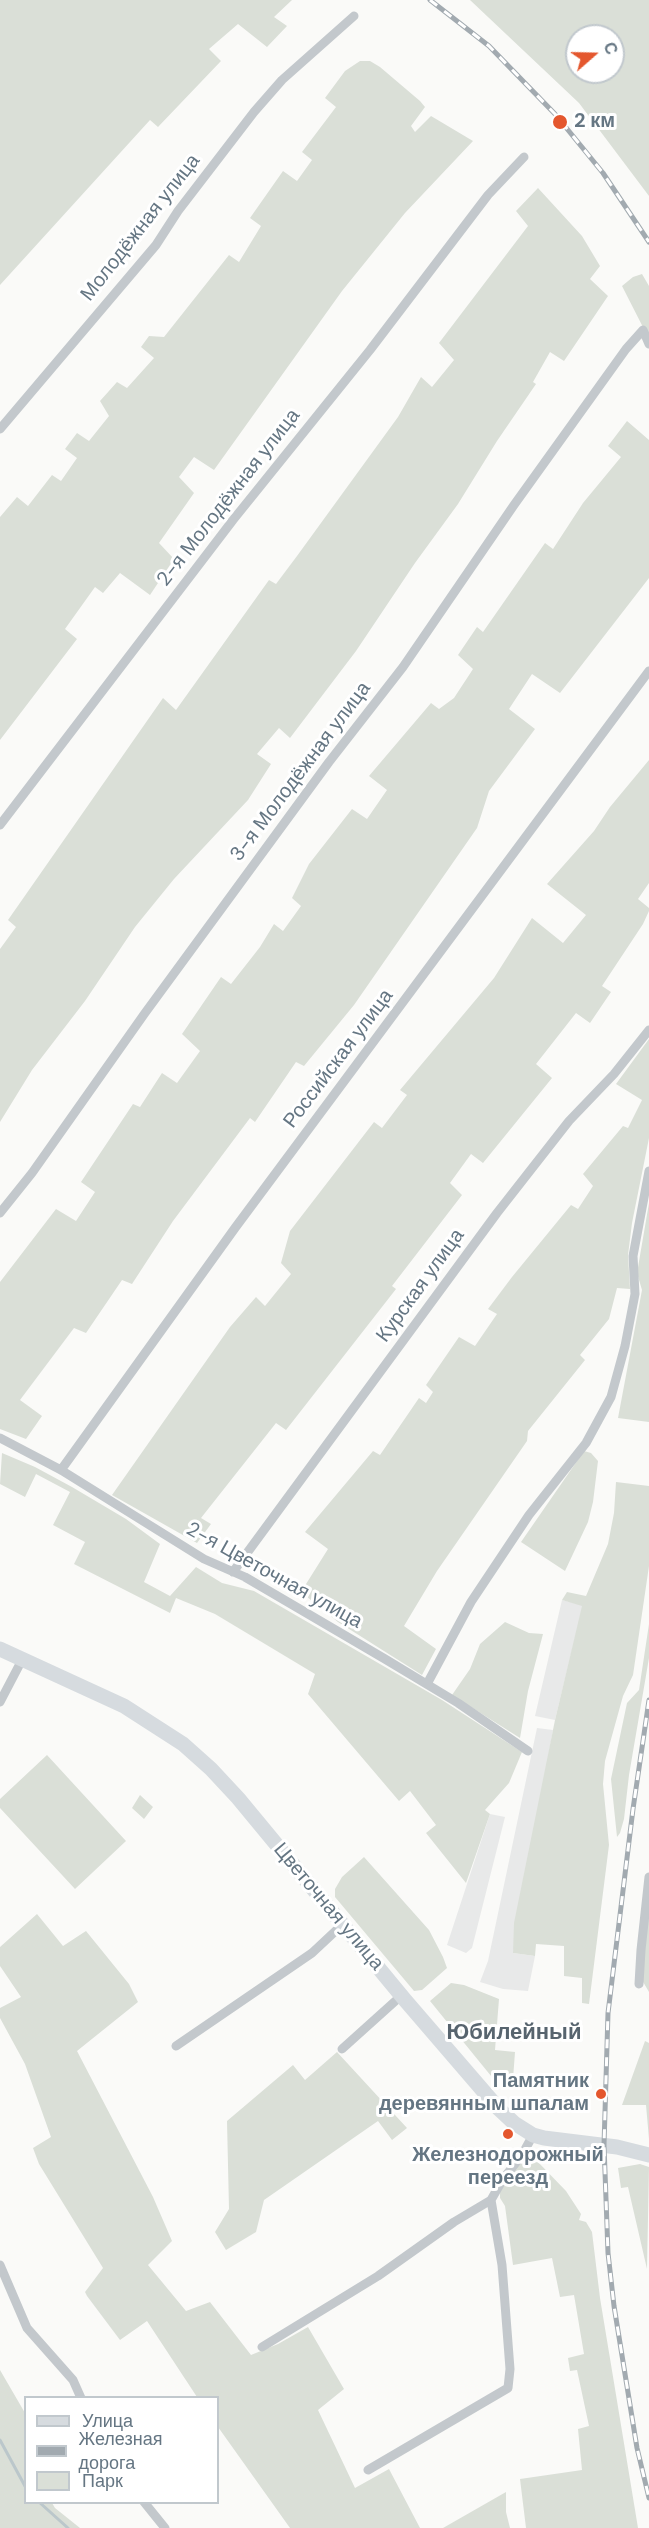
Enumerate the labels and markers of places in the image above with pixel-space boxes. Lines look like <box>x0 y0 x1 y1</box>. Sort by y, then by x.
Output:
place label: 2 км <box>574 110 615 134</box>
marker: 2 км <box>551 113 569 131</box>
place label: Памятник деревянным шпалам <box>379 2070 589 2117</box>
marker: Памятник деревянным шпалам <box>594 2087 608 2101</box>
marker: Железнодорожный переезд <box>501 2127 515 2141</box>
place label: Железнодорожный переезд <box>412 2144 604 2191</box>

